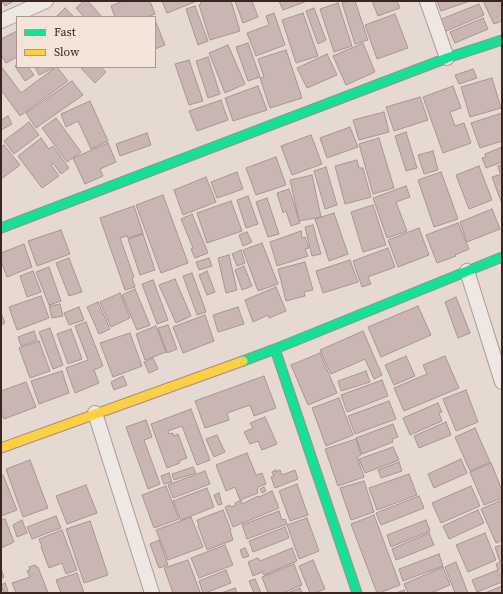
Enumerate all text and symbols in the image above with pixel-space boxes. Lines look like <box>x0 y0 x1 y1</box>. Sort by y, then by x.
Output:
legend <box>16 16 156 68</box>
text: Fast <box>54 24 76 40</box>
text: Slow <box>54 44 79 60</box>

